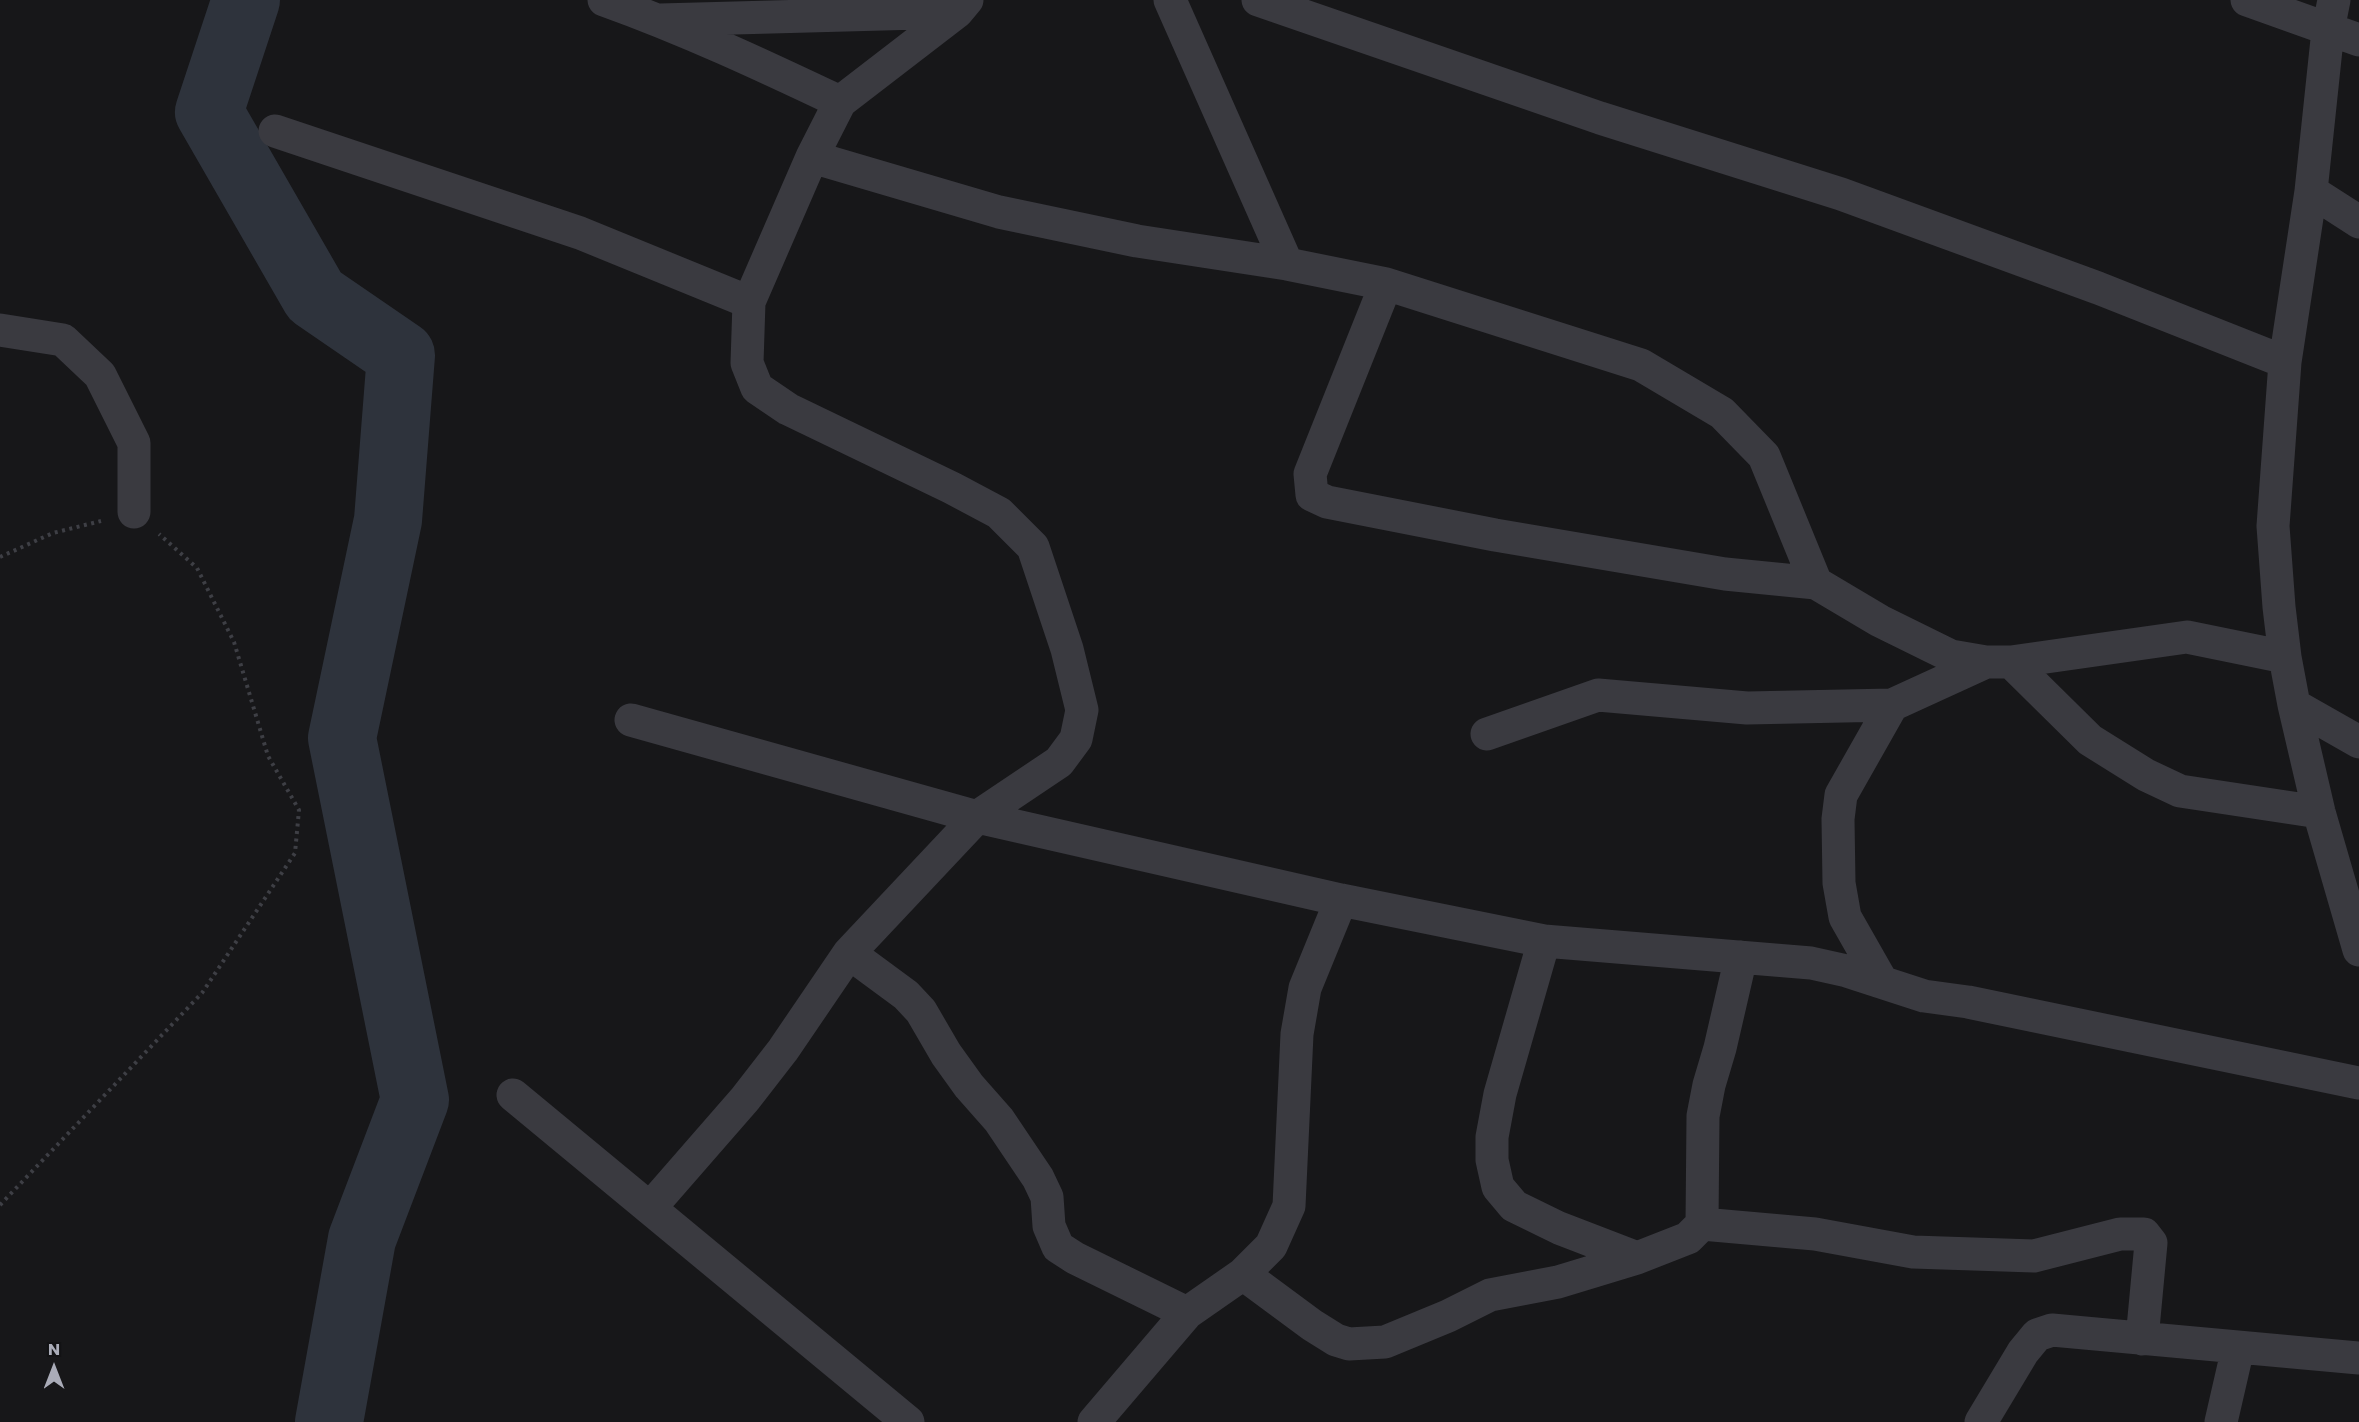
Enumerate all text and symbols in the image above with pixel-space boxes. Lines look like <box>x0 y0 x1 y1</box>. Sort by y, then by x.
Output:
north arrow <box>24 1338 84 1398</box>
text: N <box>48 1338 60 1361</box>

